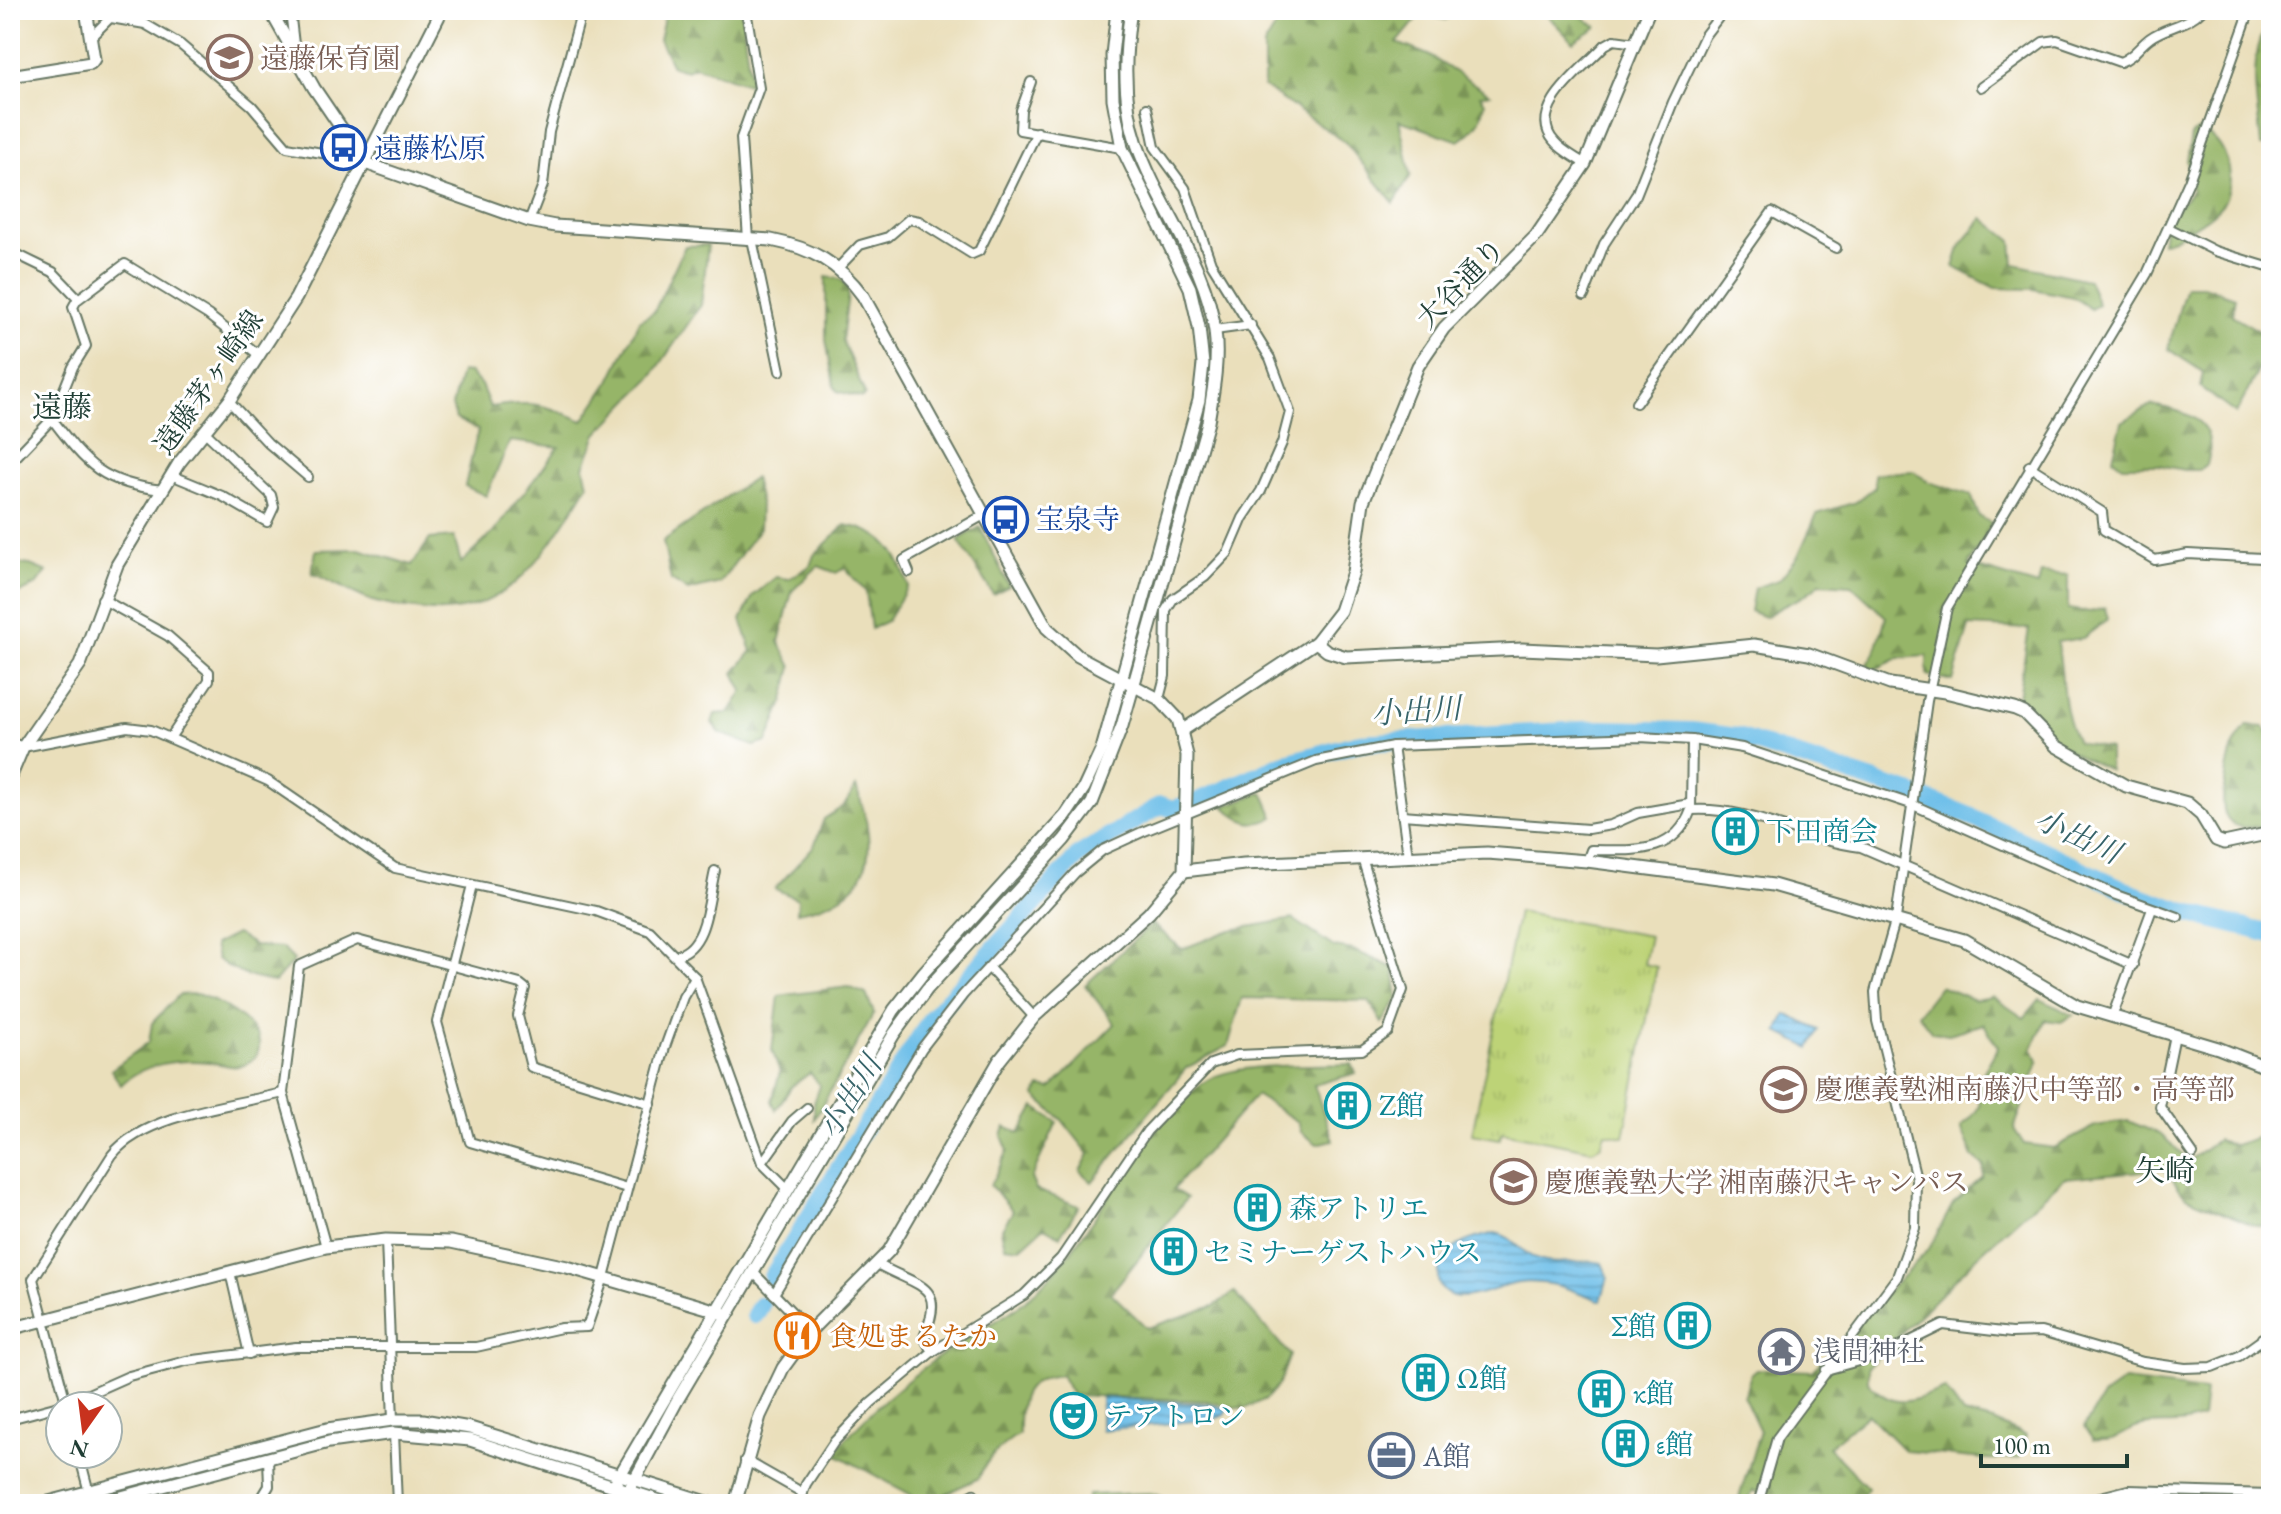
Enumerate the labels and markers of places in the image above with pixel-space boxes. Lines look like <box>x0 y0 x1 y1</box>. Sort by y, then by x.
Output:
school or university icon: 遠藤保育園 <box>205 34 253 82</box>
place label: 遠藤保育園 <box>260 40 400 76</box>
bus stop icon: 遠藤松原 <box>319 124 367 172</box>
place label: 遠藤松原 <box>374 130 486 166</box>
bus stop icon: 宝泉寺 <box>981 495 1029 543</box>
place label: 宝泉寺 <box>1036 501 1120 537</box>
building icon: 下田商会 <box>1711 807 1759 855</box>
place label: 下田商会 <box>1766 813 1878 849</box>
school or university icon: 慶應義塾湘南藤沢中等部・高等部 <box>1760 1065 1808 1113</box>
place label: 慶應義塾湘南藤沢中等部・高等部 <box>1815 1071 2235 1107</box>
building icon: Ζ館 <box>1324 1081 1372 1129</box>
place label: Ζ館 <box>1379 1087 1424 1123</box>
school or university icon: 慶應義塾大学 湘南藤沢キャンパス <box>1490 1158 1538 1206</box>
place label: 慶應義塾大学 湘南藤沢キャンパス <box>1545 1164 1969 1200</box>
building icon: 森アトリエ <box>1234 1184 1282 1232</box>
place label: 森アトリエ <box>1289 1190 1428 1226</box>
building icon: セミナーゲストハウス <box>1149 1228 1197 1276</box>
place label: セミナーゲストハウス <box>1204 1234 1481 1270</box>
building icon: Σ館 <box>1663 1302 1711 1350</box>
place label: Σ館 <box>1611 1308 1656 1344</box>
restaurant icon: 食処まるたか <box>774 1312 822 1360</box>
place label: 食処まるたか <box>829 1318 997 1354</box>
temple icon: 浅間神社 <box>1758 1327 1806 1375</box>
place label: 浅間神社 <box>1813 1333 1925 1369</box>
building icon: Ω館 <box>1401 1354 1449 1402</box>
place label: Ω館 <box>1456 1360 1507 1396</box>
building icon: κ館 <box>1578 1369 1626 1417</box>
place label: κ館 <box>1633 1375 1674 1411</box>
theatre icon: テアトロン <box>1050 1392 1098 1440</box>
place label: テアトロン <box>1105 1398 1245 1434</box>
building icon: ε館 <box>1601 1420 1649 1468</box>
place label: ε館 <box>1656 1426 1693 1462</box>
office icon: A館 <box>1368 1432 1416 1480</box>
place label: A館 <box>1422 1438 1470 1474</box>

